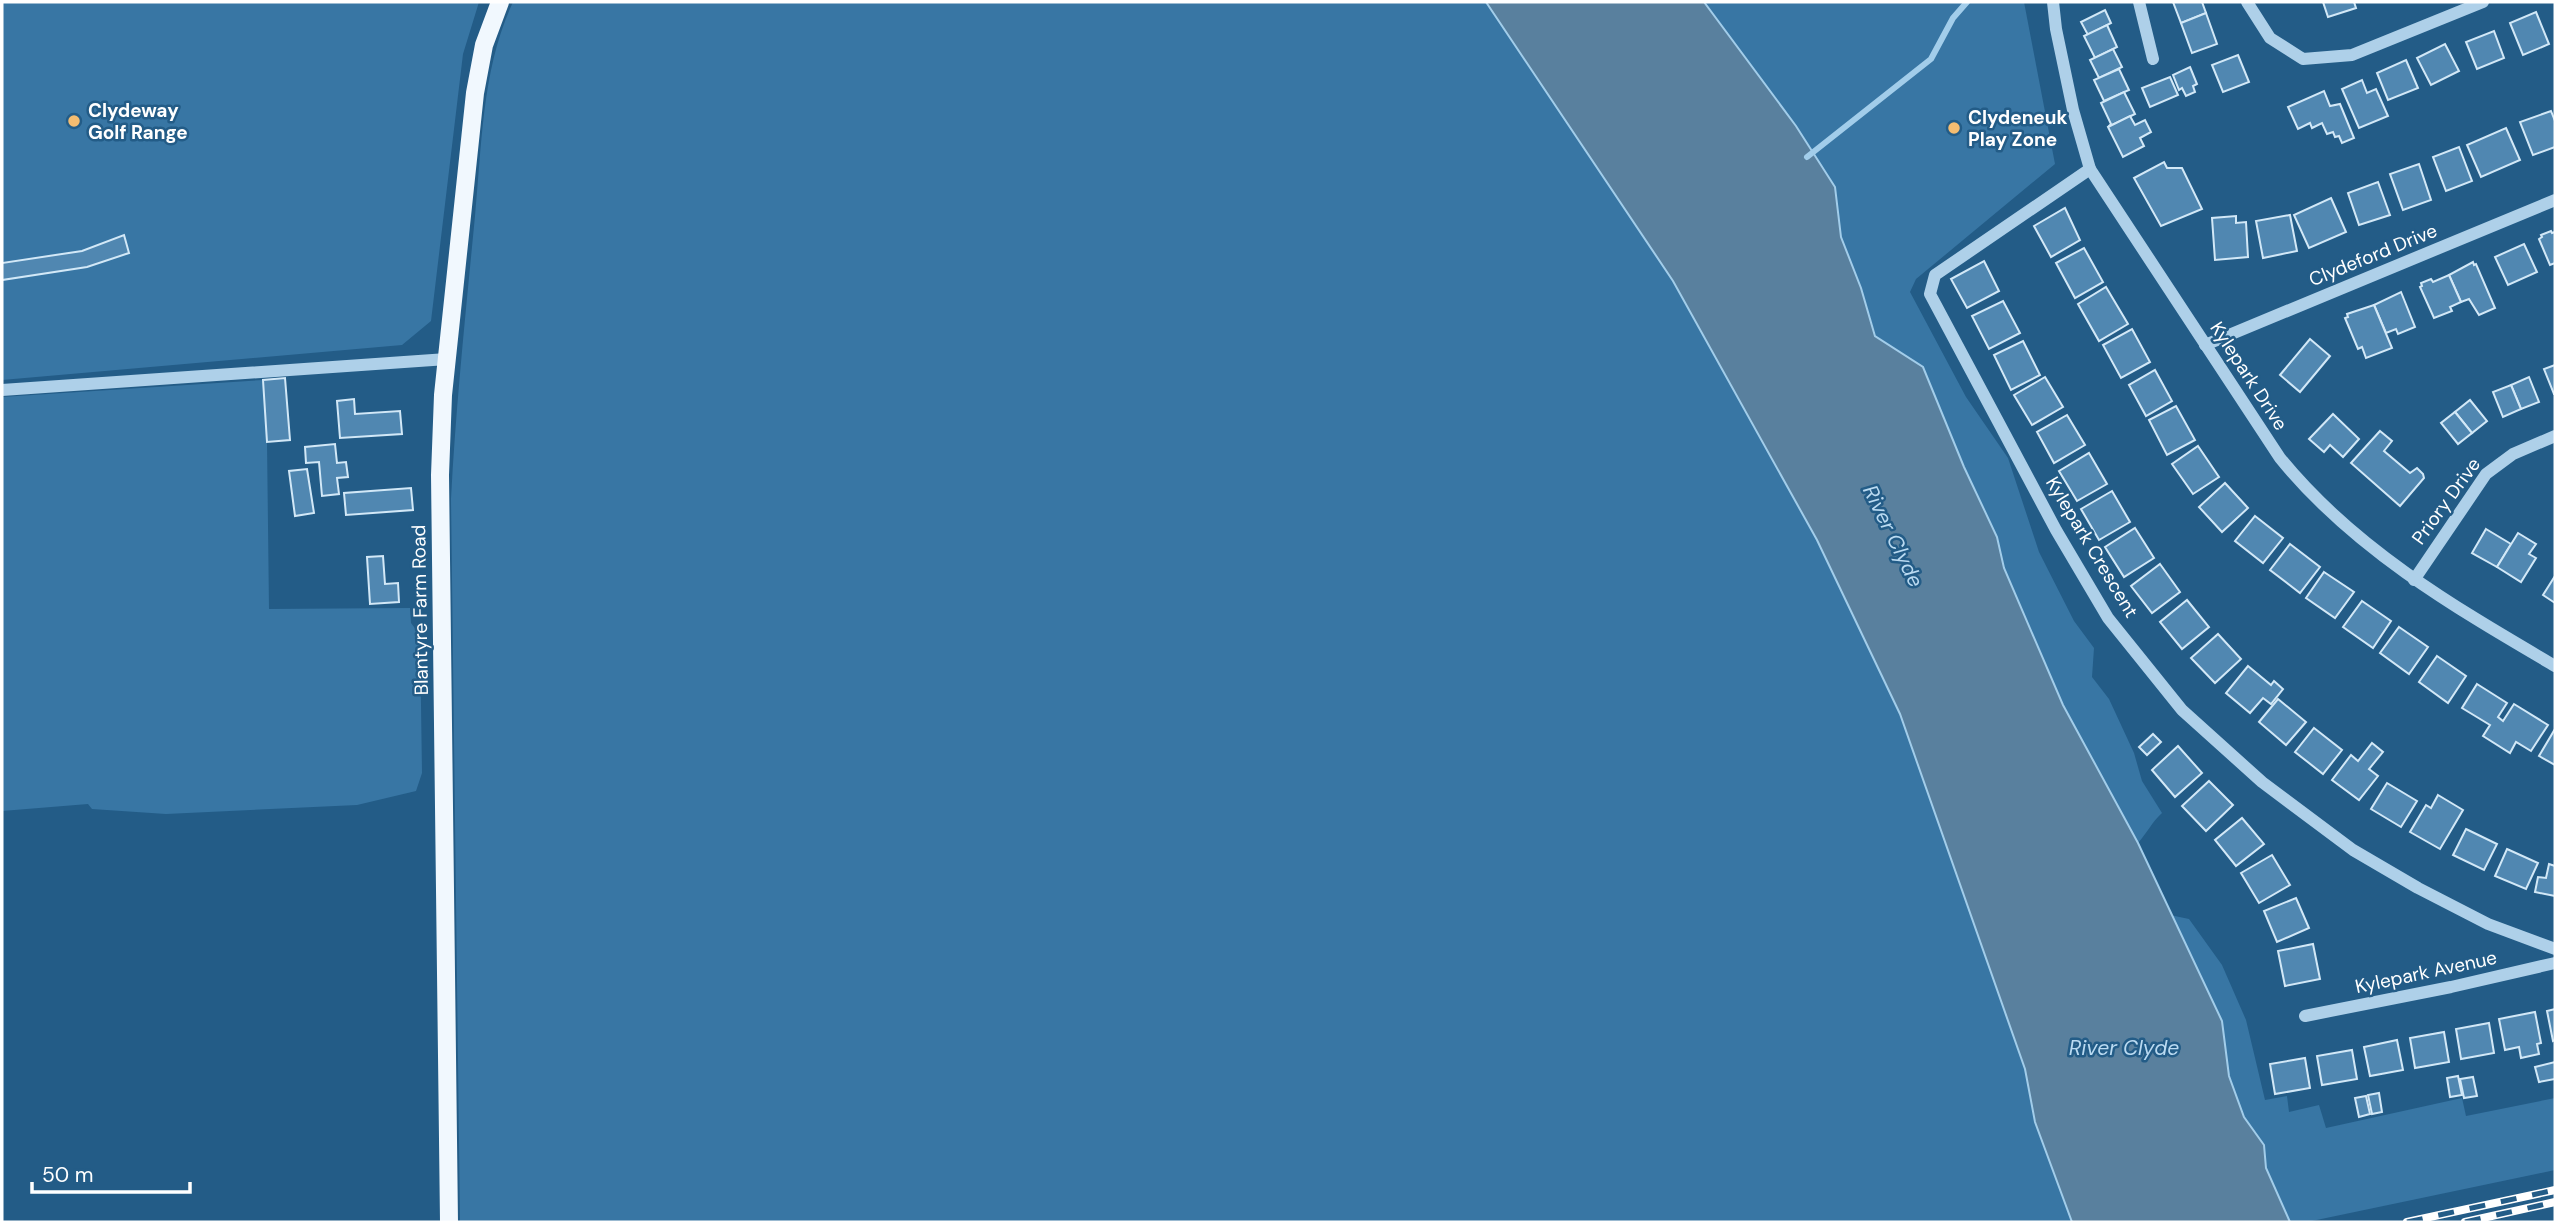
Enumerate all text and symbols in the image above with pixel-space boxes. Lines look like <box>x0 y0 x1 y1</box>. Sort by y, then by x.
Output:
place label: Clydeway Golf Range <box>88 98 188 145</box>
place label: Clydeneuk Play Zone <box>1968 105 2068 152</box>
marker: Clydeway Golf Range <box>66 113 82 129</box>
marker: Clydeneuk Play Zone <box>1946 120 1962 136</box>
street label: Clydeford Drive <box>2305 218 2441 292</box>
street label: Kylepark Drive <box>2205 317 2293 435</box>
street label: Priory Drive <box>2406 453 2486 549</box>
street label: Kylepark Crescent <box>2040 472 2144 622</box>
water label: River Clyde <box>1856 480 1930 592</box>
street label: Blantyre Farm Road <box>406 525 434 695</box>
street label: Kylepark Avenue <box>2353 945 2499 999</box>
water label: River Clyde <box>2069 1034 2179 1062</box>
scale bar <box>32 1150 189 1194</box>
text: 50 m <box>42 1161 93 1189</box>

